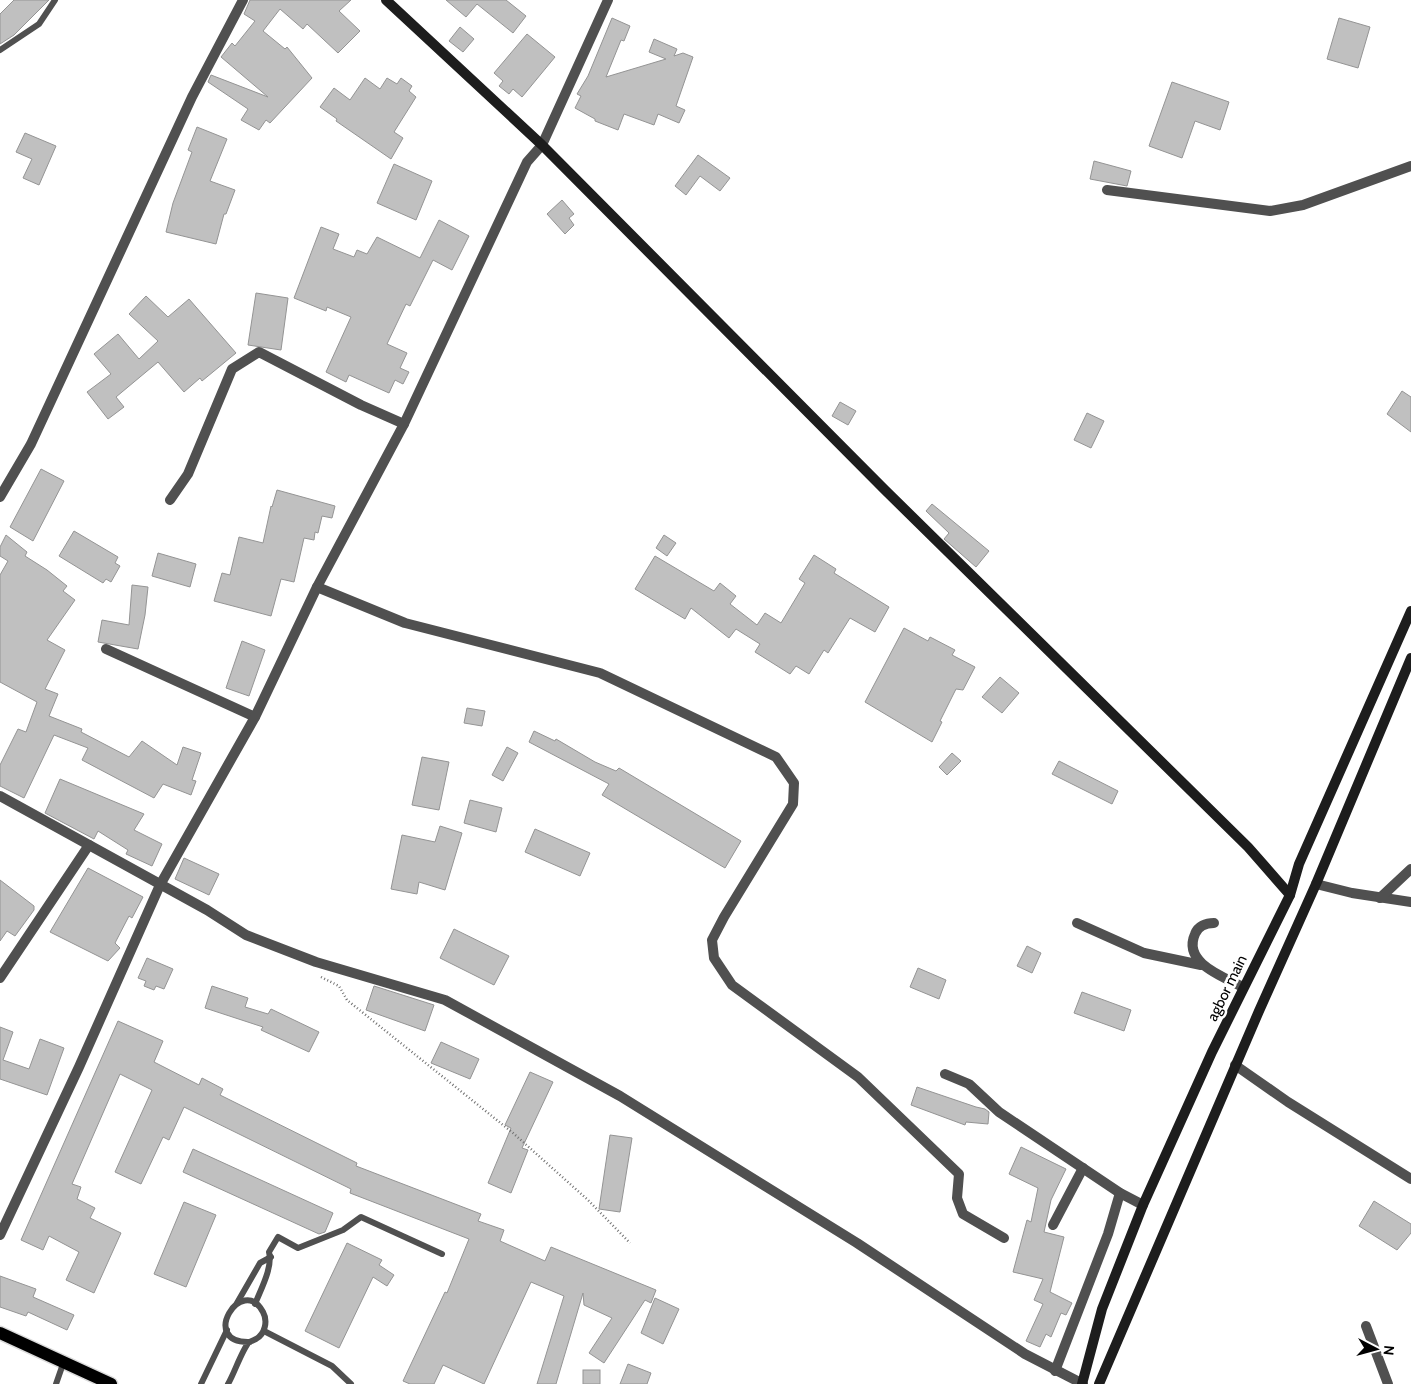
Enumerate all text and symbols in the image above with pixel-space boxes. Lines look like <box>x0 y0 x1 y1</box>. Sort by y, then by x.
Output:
street label: agbor main <box>1203 952 1251 1024</box>
north arrow <box>1351 1324 1401 1374</box>
text: N <box>1379 1344 1398 1356</box>

